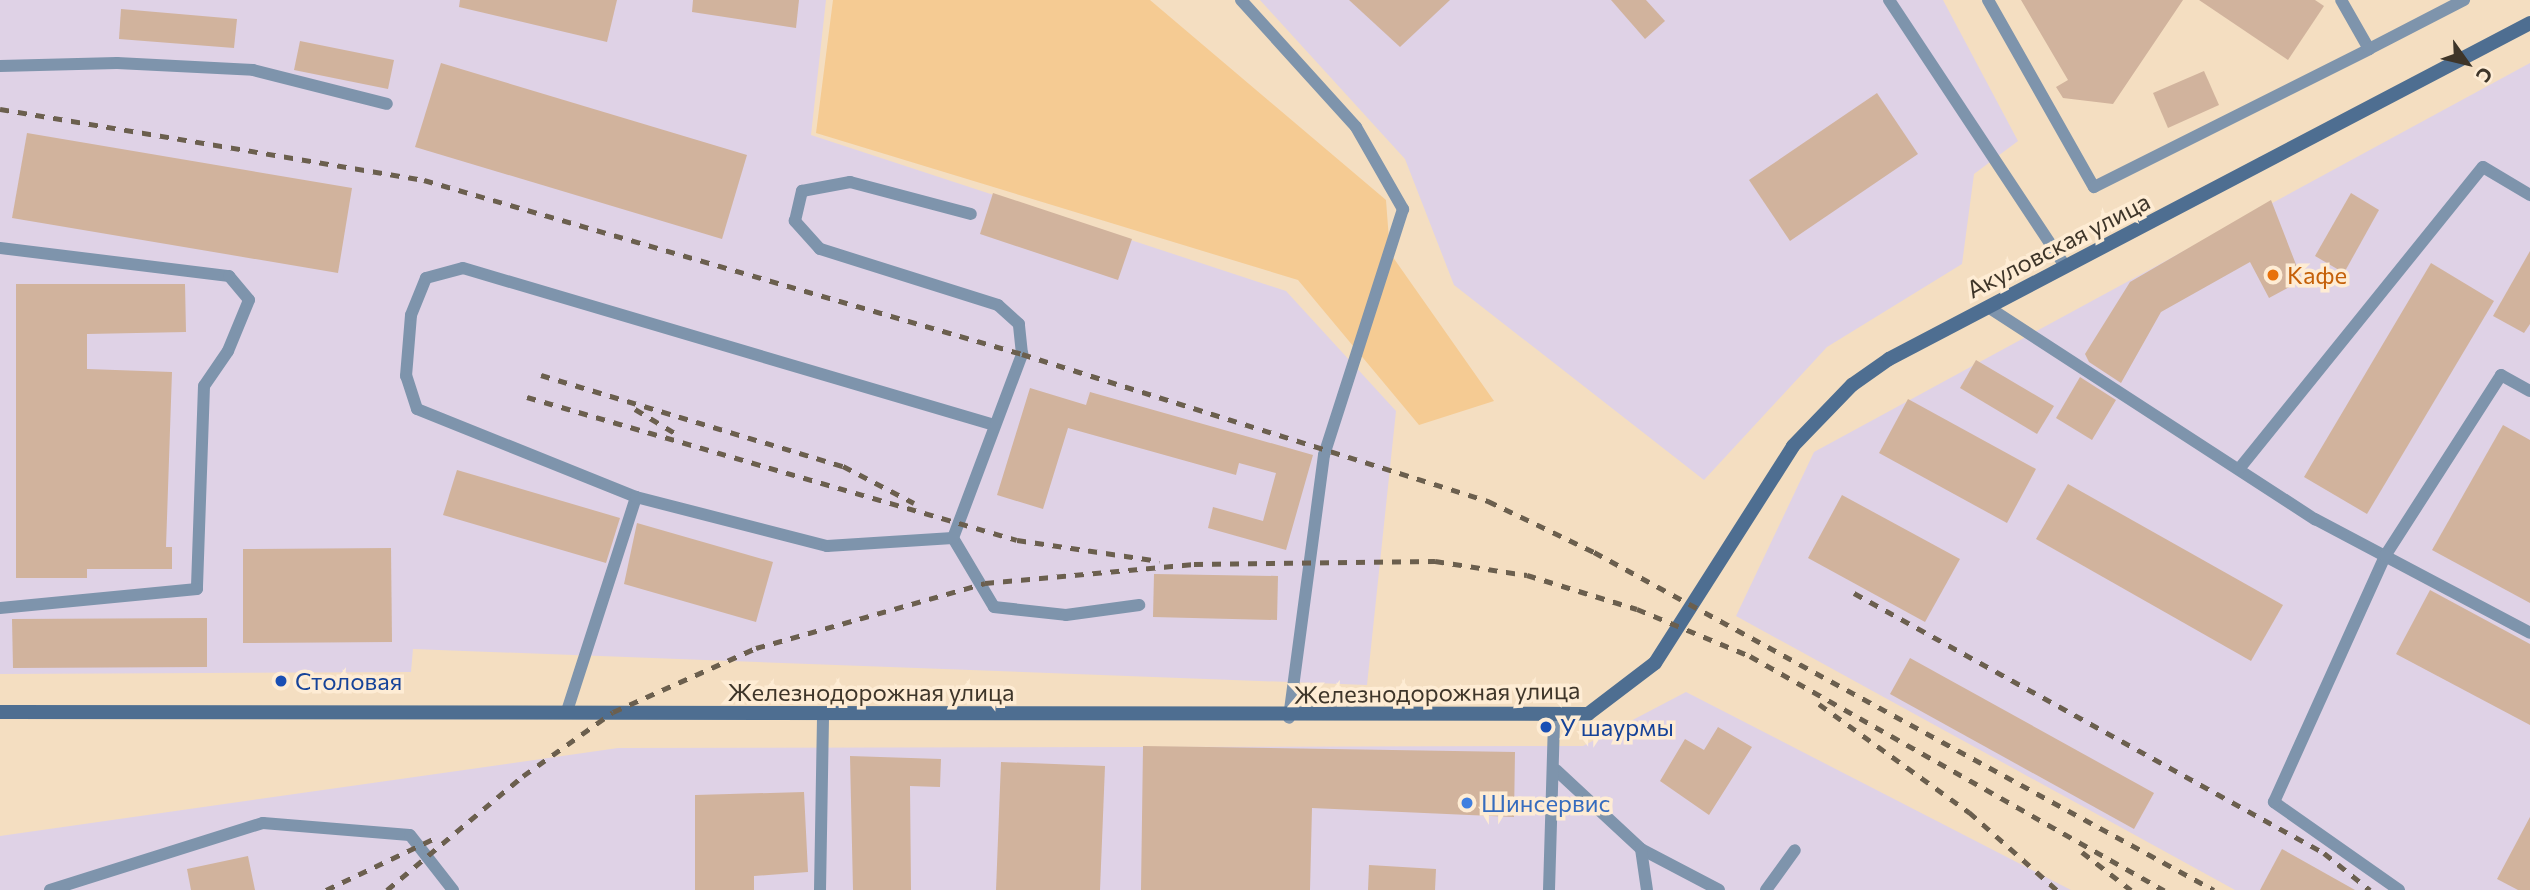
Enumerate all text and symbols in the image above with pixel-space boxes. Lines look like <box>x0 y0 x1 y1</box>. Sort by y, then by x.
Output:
north arrow <box>2432 28 2502 98</box>
text: С <box>2472 63 2498 87</box>
street label: Акуловская улица <box>1961 186 2155 304</box>
place label: Кафе <box>2287 261 2347 289</box>
marker: Кафе <box>2265 267 2281 283</box>
place label: Столовая <box>295 667 402 695</box>
marker: Столовая <box>273 673 289 689</box>
street label: Железнодорожная улица <box>1293 675 1581 709</box>
street label: Железнодорожная улица <box>728 678 1014 706</box>
place label: У шаурмы <box>1560 713 1674 741</box>
marker: У шаурмы <box>1538 719 1554 735</box>
place label: Шинсервис <box>1481 789 1610 817</box>
marker: Шинсервис <box>1459 795 1475 811</box>

